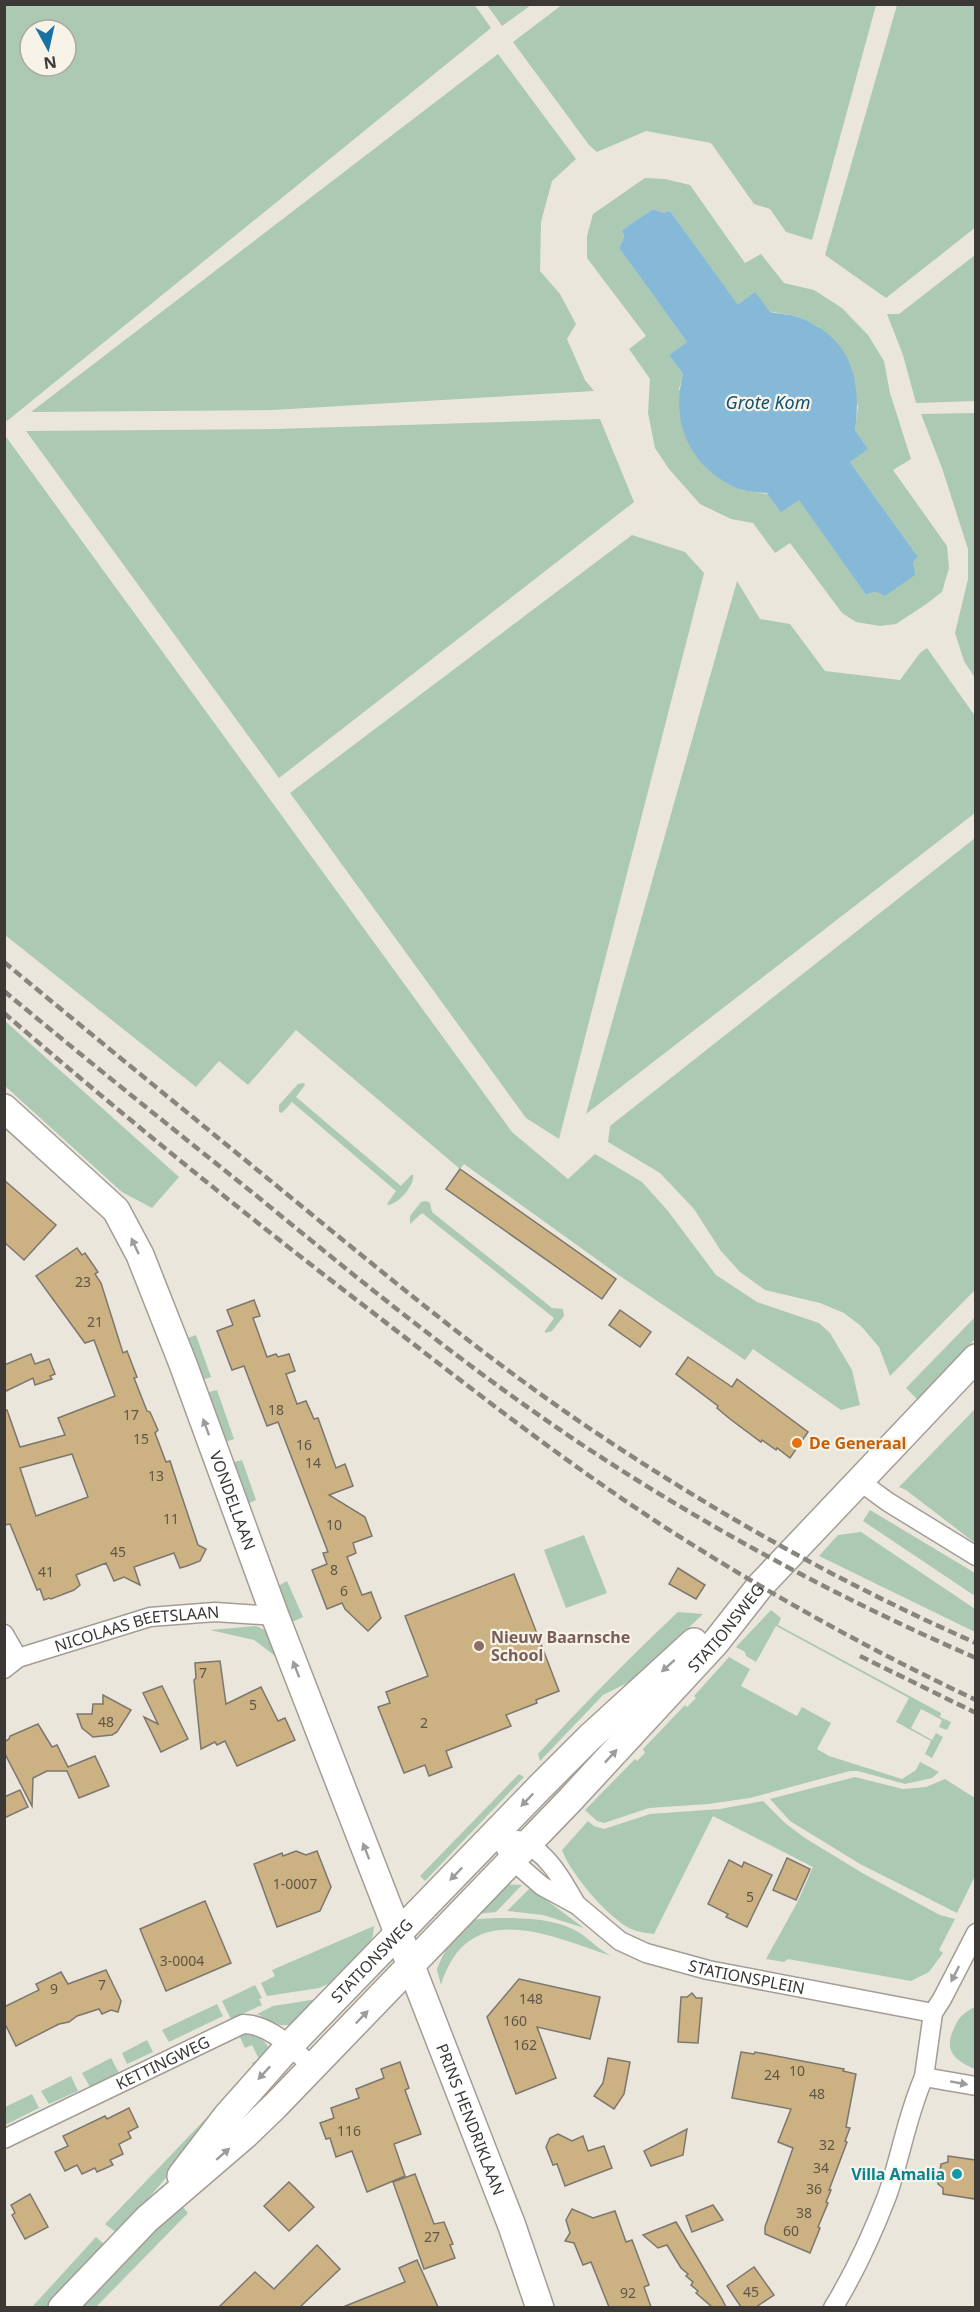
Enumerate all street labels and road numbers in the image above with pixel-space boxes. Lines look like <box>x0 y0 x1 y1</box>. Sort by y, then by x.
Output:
street label: VONDELLAAN <box>205 1448 261 1553</box>
street label: STATIONSWEG <box>682 1579 769 1677</box>
street label: NICOLAAS BEETSLAAN <box>52 1601 220 1657</box>
street label: STATIONSWEG <box>326 1914 418 2007</box>
street label: STATIONSPLEIN <box>686 1954 807 1999</box>
street label: KETTINGWEG <box>112 2031 213 2095</box>
street label: PRINS HENDRIKLAAN <box>431 2040 510 2199</box>

